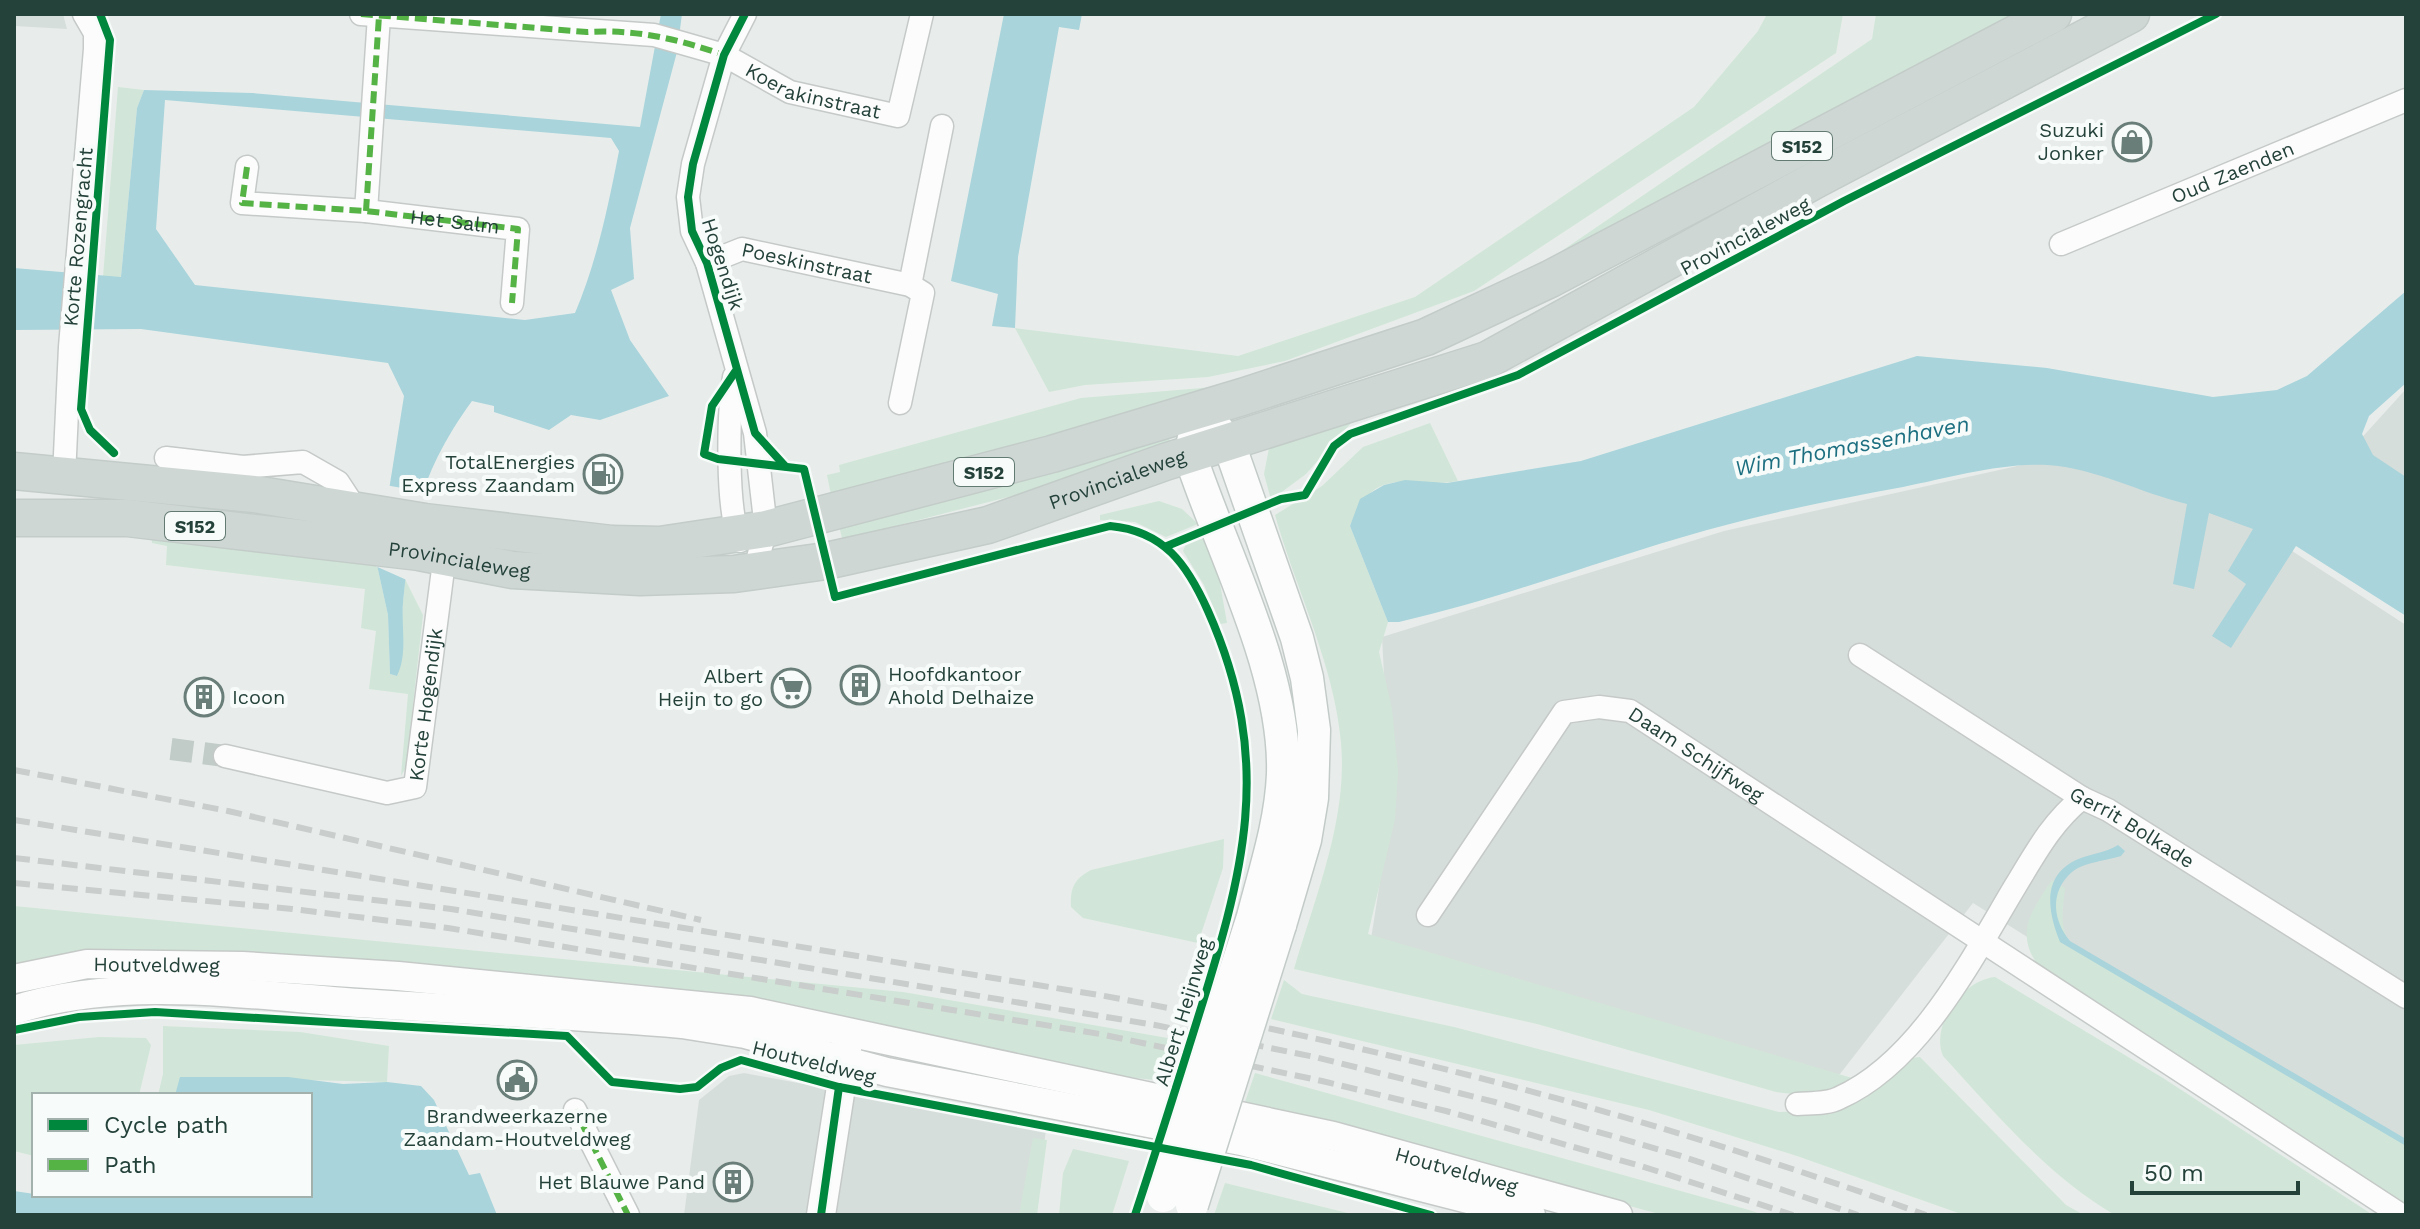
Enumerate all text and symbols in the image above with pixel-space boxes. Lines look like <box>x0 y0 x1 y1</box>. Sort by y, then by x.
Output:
street label: Koerakinstraat <box>741 58 884 124</box>
place label: Suzuki Jonker <box>2038 118 2104 165</box>
shop icon: Suzuki Jonker <box>2111 121 2153 163</box>
road number: S152 <box>1772 132 1832 160</box>
street label: Oud Zaenden <box>2168 136 2298 209</box>
street label: Korte Rozengracht <box>58 146 98 327</box>
street label: Provincialeweg <box>1676 191 1815 280</box>
street label: Het Salm <box>409 204 501 239</box>
street label: Hogendijk <box>697 215 749 313</box>
street label: Poeskinstraat <box>739 237 875 289</box>
water label: Wim Thomassenhaven <box>1733 411 1971 481</box>
street label: Provincialeweg <box>1045 444 1189 514</box>
place label: TotalEnergies Express Zaandam <box>401 450 575 497</box>
fuel station icon: TotalEnergies Express Zaandam <box>582 453 624 495</box>
road number: S152 <box>954 458 1014 486</box>
road number: S152 <box>165 512 225 540</box>
street label: Provincialeweg <box>387 536 531 583</box>
street label: Korte Hogendijk <box>404 626 447 783</box>
place label: Hoofdkantoor Ahold Delhaize <box>888 662 1034 709</box>
place label: Albert Heijn to go <box>658 664 764 711</box>
building icon: Hoofdkantoor Ahold Delhaize <box>839 664 881 706</box>
supermarket icon: Albert Heijn to go <box>770 667 812 709</box>
building icon: Icoon <box>183 676 225 718</box>
place label: Icoon <box>232 685 285 709</box>
street label: Daam Schijfweg <box>1624 701 1769 807</box>
street label: Gerrit Bolkade <box>2065 781 2199 873</box>
street label: Albert Heijnweg <box>1149 935 1217 1089</box>
street label: Houtveldweg <box>93 952 220 978</box>
street label: Houtveldweg <box>750 1035 879 1089</box>
public building icon: Brandweerkazerne Zaandam-Houtveldweg <box>496 1059 538 1101</box>
legend <box>32 1093 312 1197</box>
place label: Brandweerkazerne Zaandam-Houtveldweg <box>403 1104 631 1151</box>
text: Cycle path <box>104 1111 229 1139</box>
street label: Houtveldweg <box>1392 1142 1521 1199</box>
scale bar <box>2132 1145 2298 1195</box>
text: Path <box>104 1151 157 1179</box>
text: 50 m <box>2144 1159 2204 1187</box>
building icon: Het Blauwe Pand <box>712 1161 754 1203</box>
place label: Het Blauwe Pand <box>538 1170 705 1194</box>

